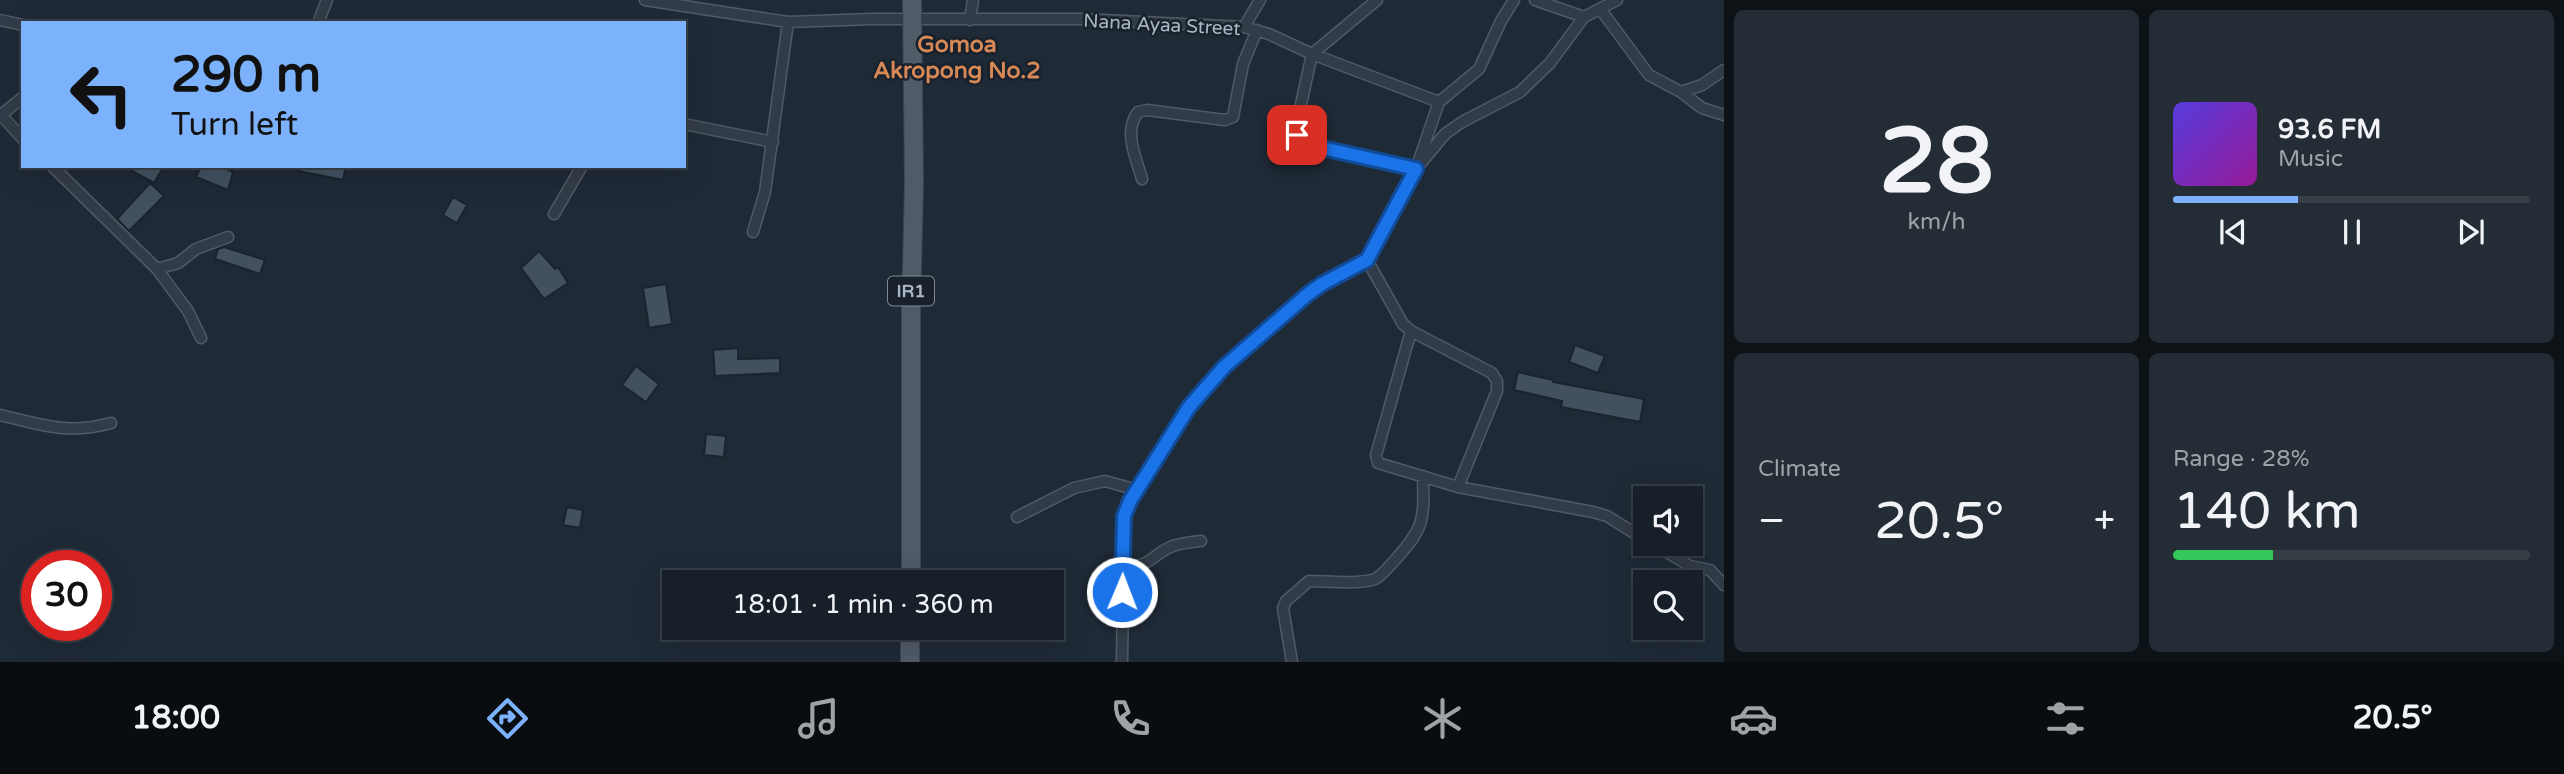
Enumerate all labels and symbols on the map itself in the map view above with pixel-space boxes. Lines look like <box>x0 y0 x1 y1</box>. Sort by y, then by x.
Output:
street label: Nana Ayaa Street <box>1083 10 1241 40</box>
district label: Gomoa Akropong No.2 <box>873 31 1041 85</box>
pin <box>1267 105 1327 165</box>
road number: IR1 <box>888 276 934 306</box>
speed limit sign: 30 <box>21 550 112 641</box>
position arrow <box>1085 555 1159 629</box>

